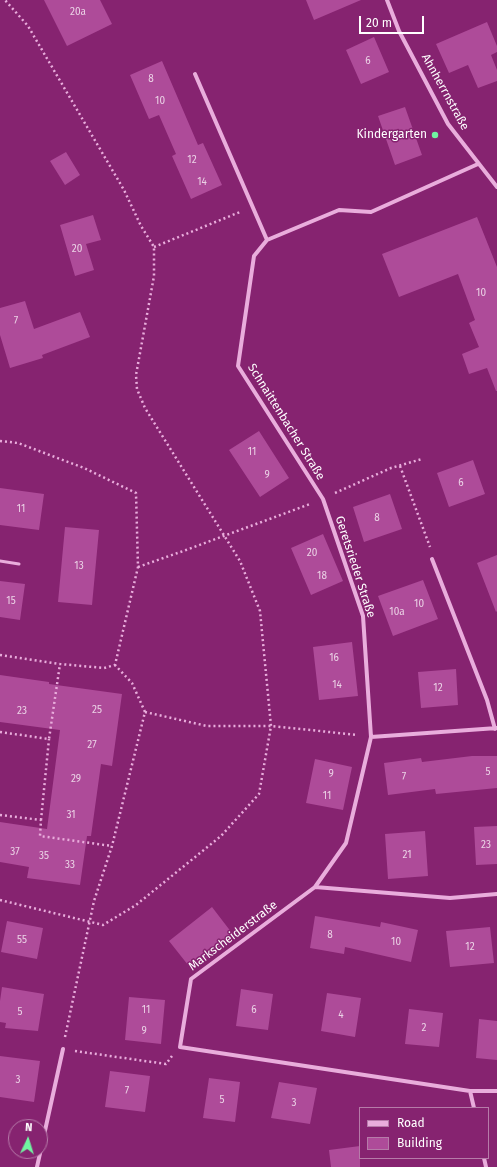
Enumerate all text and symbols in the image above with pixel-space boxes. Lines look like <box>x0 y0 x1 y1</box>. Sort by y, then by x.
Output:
house number: 20a <box>70 6 86 18</box>
scale bar <box>361 8 426 34</box>
text: 20 m <box>366 16 392 30</box>
street label: Ahnherrnstraße <box>418 51 472 133</box>
house number: 6 <box>365 55 371 67</box>
house number: 8 <box>148 73 154 85</box>
house number: 10 <box>155 95 165 107</box>
place label: Kindergarten <box>356 128 427 142</box>
marker: Kindergarten <box>430 130 440 140</box>
house number: 12 <box>187 154 197 166</box>
house number: 14 <box>197 176 207 188</box>
house number: 20 <box>72 243 82 255</box>
house number: 10 <box>476 287 486 299</box>
house number: 7 <box>14 315 18 327</box>
street label: Schnaittenbacher Straße <box>244 361 328 483</box>
house number: 11 <box>248 446 256 458</box>
house number: 9 <box>264 469 270 481</box>
house number: 6 <box>458 477 464 489</box>
house number: 11 <box>17 503 25 515</box>
house number: 8 <box>374 512 380 524</box>
street label: Geretsrieder Straße <box>332 514 378 620</box>
house number: 20 <box>307 547 317 559</box>
house number: 13 <box>74 560 84 572</box>
house number: 18 <box>317 570 327 582</box>
house number: 15 <box>6 595 16 607</box>
house number: 10 <box>414 598 424 610</box>
house number: 10a <box>389 606 405 618</box>
house number: 16 <box>329 652 339 664</box>
house number: 14 <box>332 679 342 691</box>
house number: 12 <box>433 682 443 694</box>
house number: 25 <box>92 704 102 716</box>
house number: 23 <box>17 705 27 717</box>
house number: 27 <box>87 739 97 751</box>
house number: 5 <box>485 766 491 778</box>
house number: 9 <box>328 768 334 780</box>
house number: 7 <box>402 771 406 783</box>
house number: 29 <box>71 773 81 785</box>
house number: 11 <box>323 790 331 802</box>
house number: 31 <box>66 809 76 821</box>
house number: 23 <box>481 839 491 851</box>
house number: 37 <box>10 846 20 858</box>
house number: 21 <box>402 849 412 861</box>
house number: 35 <box>39 850 49 862</box>
house number: 33 <box>65 859 75 871</box>
street label: Markscheiderstraße <box>186 898 280 974</box>
house number: 8 <box>327 929 333 941</box>
house number: 55 <box>17 934 27 946</box>
house number: 10 <box>391 936 401 948</box>
house number: 12 <box>465 941 475 953</box>
house number: 11 <box>142 1004 150 1016</box>
house number: 6 <box>251 1004 257 1016</box>
house number: 5 <box>17 1006 23 1018</box>
house number: 4 <box>338 1009 344 1021</box>
house number: 2 <box>422 1022 426 1034</box>
house number: 9 <box>141 1025 147 1037</box>
house number: 3 <box>16 1074 20 1086</box>
house number: 7 <box>125 1085 129 1097</box>
house number: 5 <box>219 1094 225 1106</box>
house number: 3 <box>292 1097 296 1109</box>
legend <box>359 1107 489 1159</box>
text: Road <box>397 1116 425 1130</box>
north arrow <box>8 1119 48 1159</box>
text: N <box>25 1121 33 1134</box>
text: Building <box>397 1136 442 1150</box>

